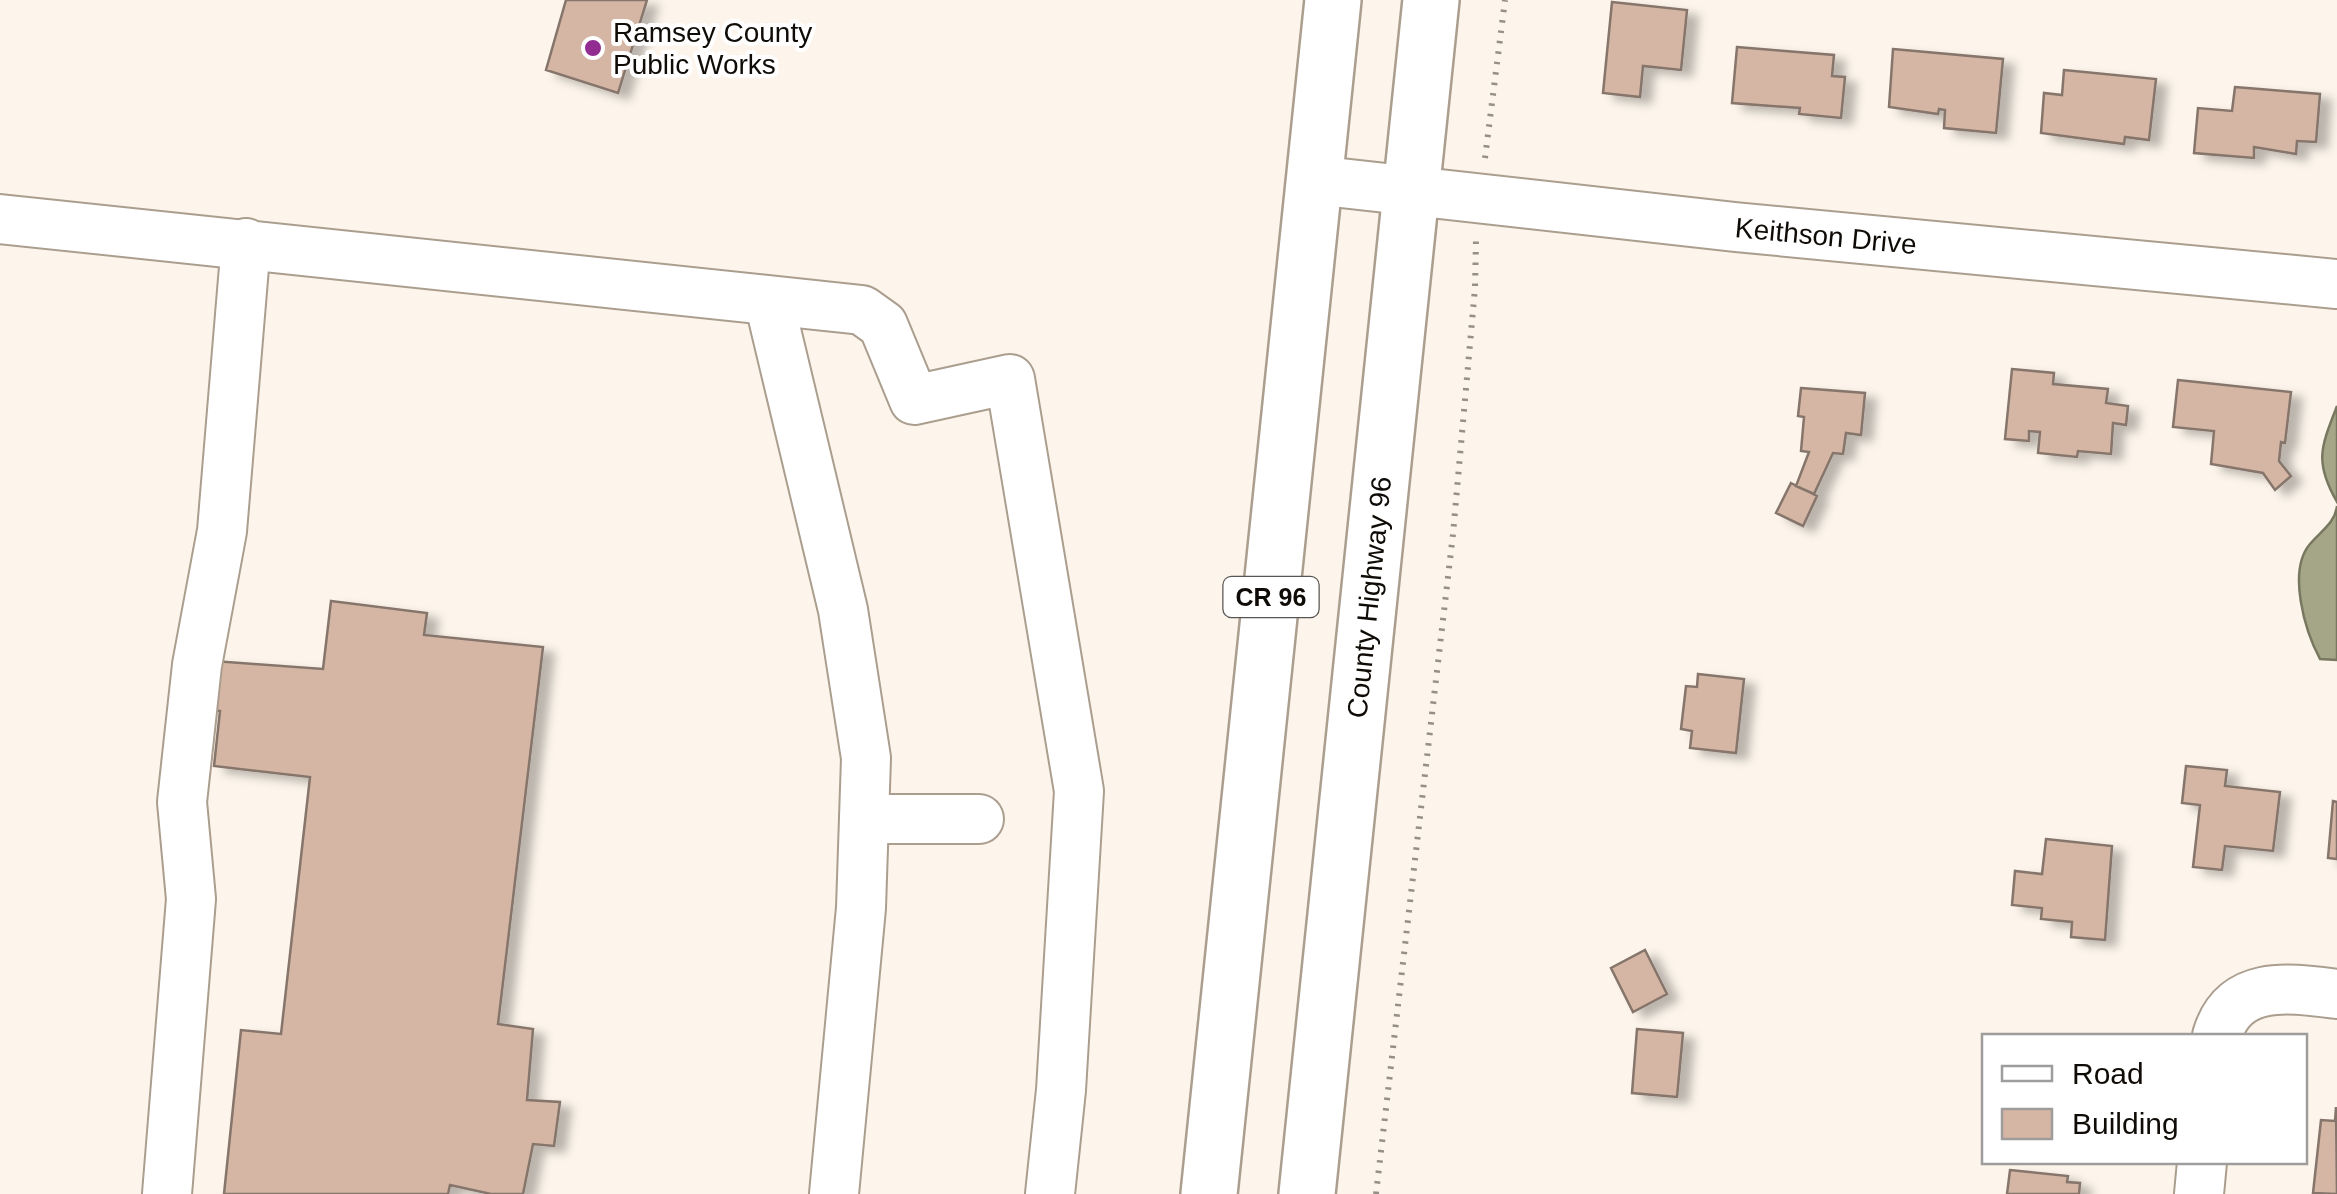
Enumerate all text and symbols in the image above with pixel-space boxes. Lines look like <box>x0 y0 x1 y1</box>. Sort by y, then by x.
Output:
place label: Ramsey County Public Works <box>613 17 812 80</box>
marker: Ramsey County Public Works <box>582 37 604 59</box>
street label: Keithson Drive <box>1734 212 1918 260</box>
street label: County Highway 96 <box>1342 475 1397 720</box>
road number: CR 96 <box>1224 577 1318 617</box>
legend <box>1982 1034 2307 1164</box>
text: Road <box>2072 1057 2144 1090</box>
text: Building <box>2072 1107 2179 1140</box>

